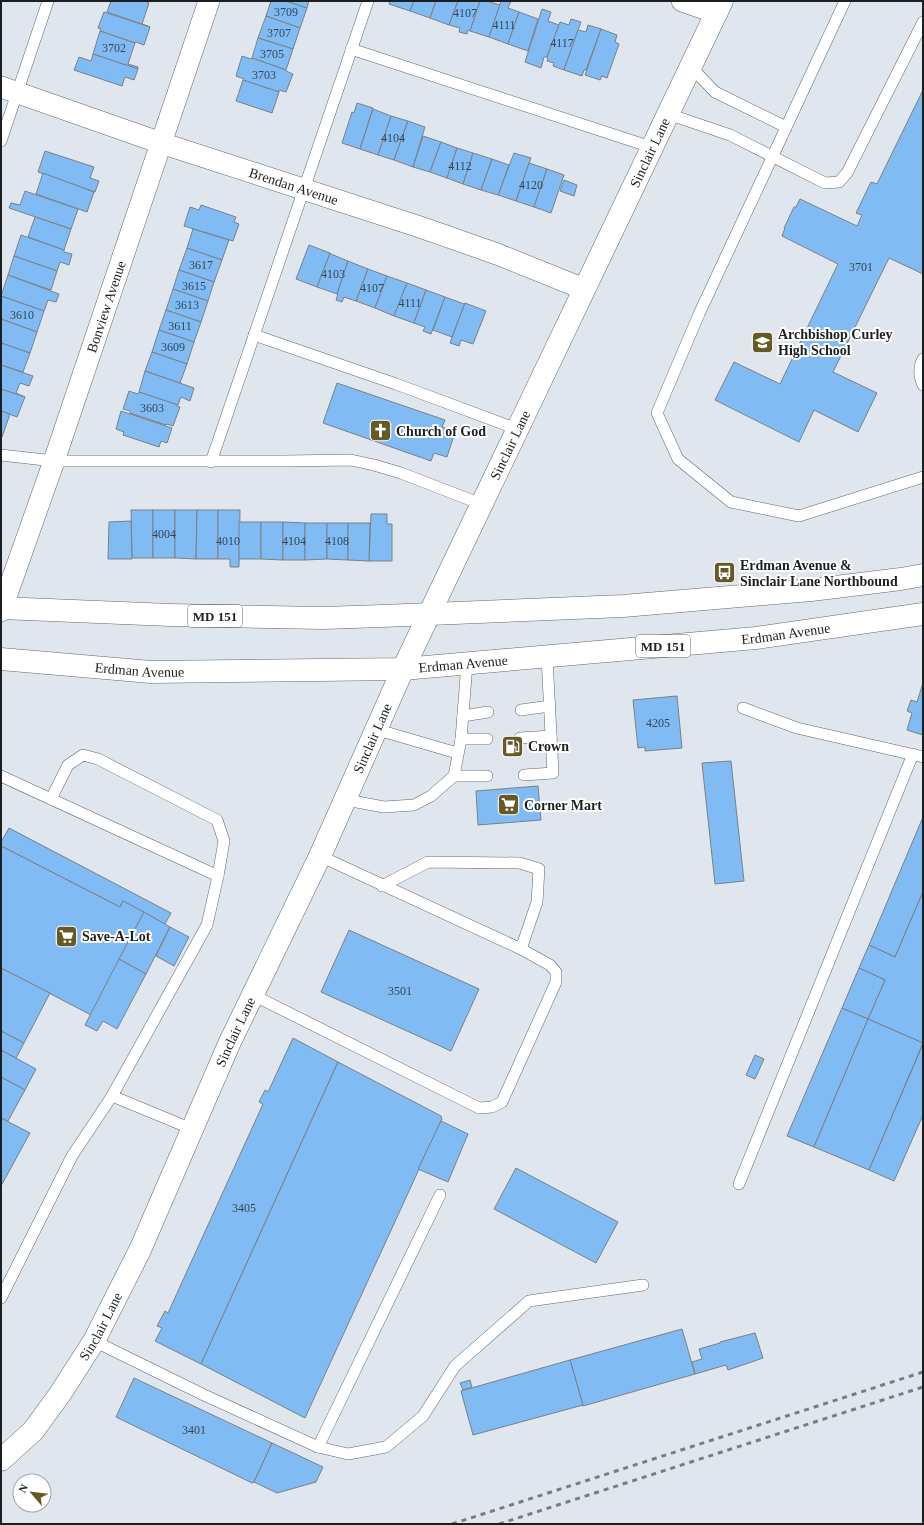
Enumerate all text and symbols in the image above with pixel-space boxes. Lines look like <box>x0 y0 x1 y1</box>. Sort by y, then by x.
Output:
house number: 3709 <box>274 5 298 19</box>
house number: 4107 <box>453 6 477 20</box>
house number: 4111 <box>492 18 516 32</box>
house number: 3707 <box>267 26 291 40</box>
house number: 4117 <box>550 36 574 50</box>
house number: 3702 <box>102 41 126 55</box>
house number: 3705 <box>260 47 284 61</box>
house number: 3703 <box>252 68 276 82</box>
street label: Sinclair Lane <box>627 116 673 190</box>
house number: 4104 <box>381 131 405 145</box>
house number: 4112 <box>448 159 472 173</box>
street label: Brendan Avenue <box>247 165 340 208</box>
house number: 4120 <box>519 178 543 192</box>
house number: 3617 <box>189 258 213 272</box>
street label: Bonview Avenue <box>84 259 129 355</box>
house number: 3701 <box>849 260 873 274</box>
house number: 4103 <box>321 267 345 281</box>
house number: 3615 <box>182 279 206 293</box>
house number: 4107 <box>360 281 384 295</box>
house number: 4111 <box>398 296 422 310</box>
house number: 3613 <box>175 298 199 312</box>
house number: 3610 <box>10 308 34 322</box>
house number: 3611 <box>168 319 192 333</box>
place label: Archbishop Curley High School <box>778 327 892 358</box>
school or university icon: Archbishop Curley High School <box>749 329 775 355</box>
house number: 3609 <box>161 340 185 354</box>
house number: 3603 <box>140 401 164 415</box>
street label: Sinclair Lane <box>487 408 533 482</box>
church icon: Church of God <box>368 418 394 444</box>
place label: Church of God <box>396 424 486 439</box>
house number: 4004 <box>152 527 176 541</box>
house number: 4010 <box>216 534 240 548</box>
house number: 4104 <box>282 534 306 548</box>
house number: 4108 <box>325 534 349 548</box>
place label: Erdman Avenue & Sinclair Lane Northbound <box>740 558 898 589</box>
bus stop icon: Erdman Avenue & Sinclair Lane Northbound <box>712 560 738 586</box>
road number: MD 151 <box>188 605 242 627</box>
street label: Erdman Avenue <box>741 620 831 647</box>
road number: MD 151 <box>636 635 690 657</box>
street label: Erdman Avenue <box>418 653 509 676</box>
street label: Erdman Avenue <box>94 660 184 680</box>
street label: Sinclair Lane <box>351 701 395 776</box>
house number: 4205 <box>646 716 670 730</box>
fuel station icon: Crown <box>499 733 525 759</box>
place label: Crown <box>528 739 569 754</box>
supermarket icon: Corner Mart <box>495 792 521 818</box>
place label: Corner Mart <box>524 798 602 813</box>
supermarket icon: Save-A-Lot <box>53 923 79 949</box>
place label: Save-A-Lot <box>82 929 151 944</box>
house number: 3501 <box>388 984 412 998</box>
street label: Sinclair Lane <box>213 995 259 1069</box>
house number: 3405 <box>232 1201 256 1215</box>
street label: Sinclair Lane <box>77 1290 125 1363</box>
house number: 3401 <box>182 1423 206 1437</box>
north arrow <box>12 1473 52 1513</box>
text: N <box>16 1482 30 1495</box>

